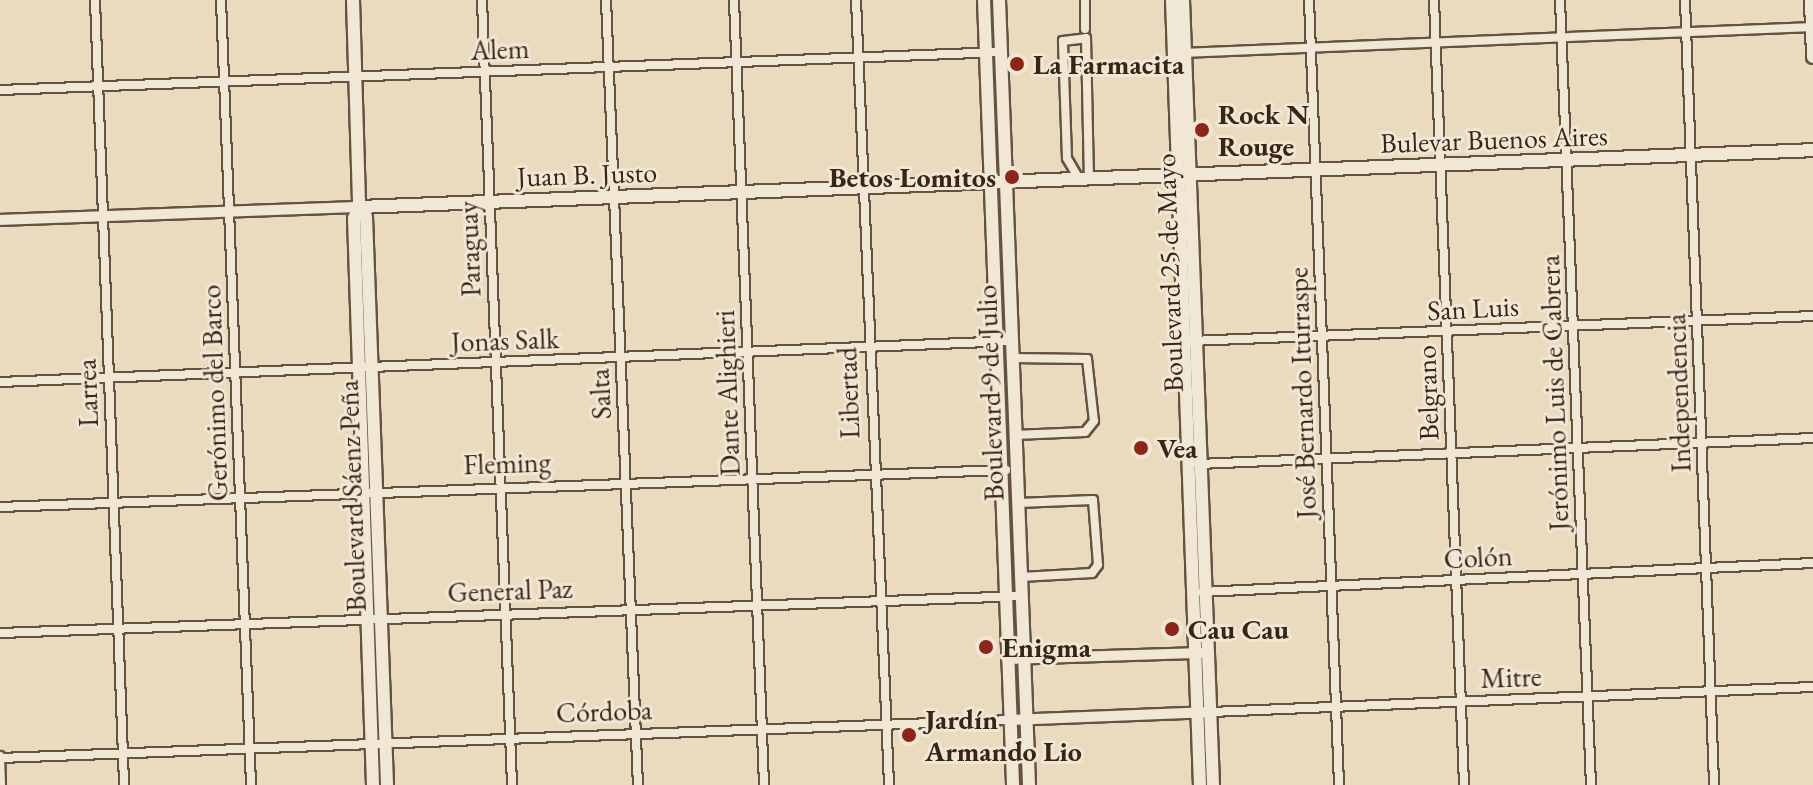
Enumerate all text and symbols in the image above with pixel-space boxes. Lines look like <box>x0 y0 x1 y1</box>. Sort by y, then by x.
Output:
street label: Alem <box>470 31 530 67</box>
place label: La Farmacita <box>1033 47 1184 81</box>
marker: La Farmacita <box>1008 55 1026 73</box>
place label: Rock N Rouge <box>1218 97 1309 163</box>
street label: Bulevar Buenos Aires <box>1380 118 1608 160</box>
marker: Rock N Rouge <box>1193 121 1211 139</box>
street label: Boulevard 25 de Mayo <box>1148 153 1190 393</box>
street label: Juan B. Justo <box>516 155 658 193</box>
place label: Betos Lomitos <box>829 160 996 194</box>
marker: Betos Lomitos <box>1003 168 1021 186</box>
street label: Paraguay <box>451 201 487 297</box>
street label: Jerónimo Luis de Cabrera <box>1532 254 1576 532</box>
street label: José Bernardo Iturraspe <box>1281 266 1323 520</box>
street label: Gerónimo del Barco <box>193 284 235 502</box>
street label: Boulevard 9 de Julio <box>969 284 1011 502</box>
street label: San Luis <box>1426 289 1520 327</box>
street label: Dante Alighieri <box>707 310 747 476</box>
street label: Independencia <box>1658 313 1698 473</box>
street label: Jonas Salk <box>450 321 560 359</box>
street label: Belgrano <box>1409 345 1445 441</box>
street label: Libertad <box>830 346 866 440</box>
street label: Larrea <box>69 358 105 428</box>
street label: Salta <box>582 368 618 420</box>
street label: Boulevard Sáenz Peña <box>331 380 373 612</box>
place label: Vea <box>1157 431 1197 465</box>
marker: Vea <box>1132 439 1150 457</box>
street label: Fleming <box>463 445 551 481</box>
street label: Colón <box>1443 538 1513 576</box>
street label: General Paz <box>447 571 573 609</box>
place label: Cau Cau <box>1188 612 1289 646</box>
marker: Cau Cau <box>1163 620 1181 638</box>
place label: Enigma <box>1002 630 1091 664</box>
marker: Enigma <box>977 638 995 656</box>
street label: Mitre <box>1480 659 1542 695</box>
street label: Córdoba <box>555 693 653 729</box>
place label: Jardín Armando Lio <box>925 702 1082 768</box>
marker: Jardín Armando Lio <box>900 726 918 744</box>

